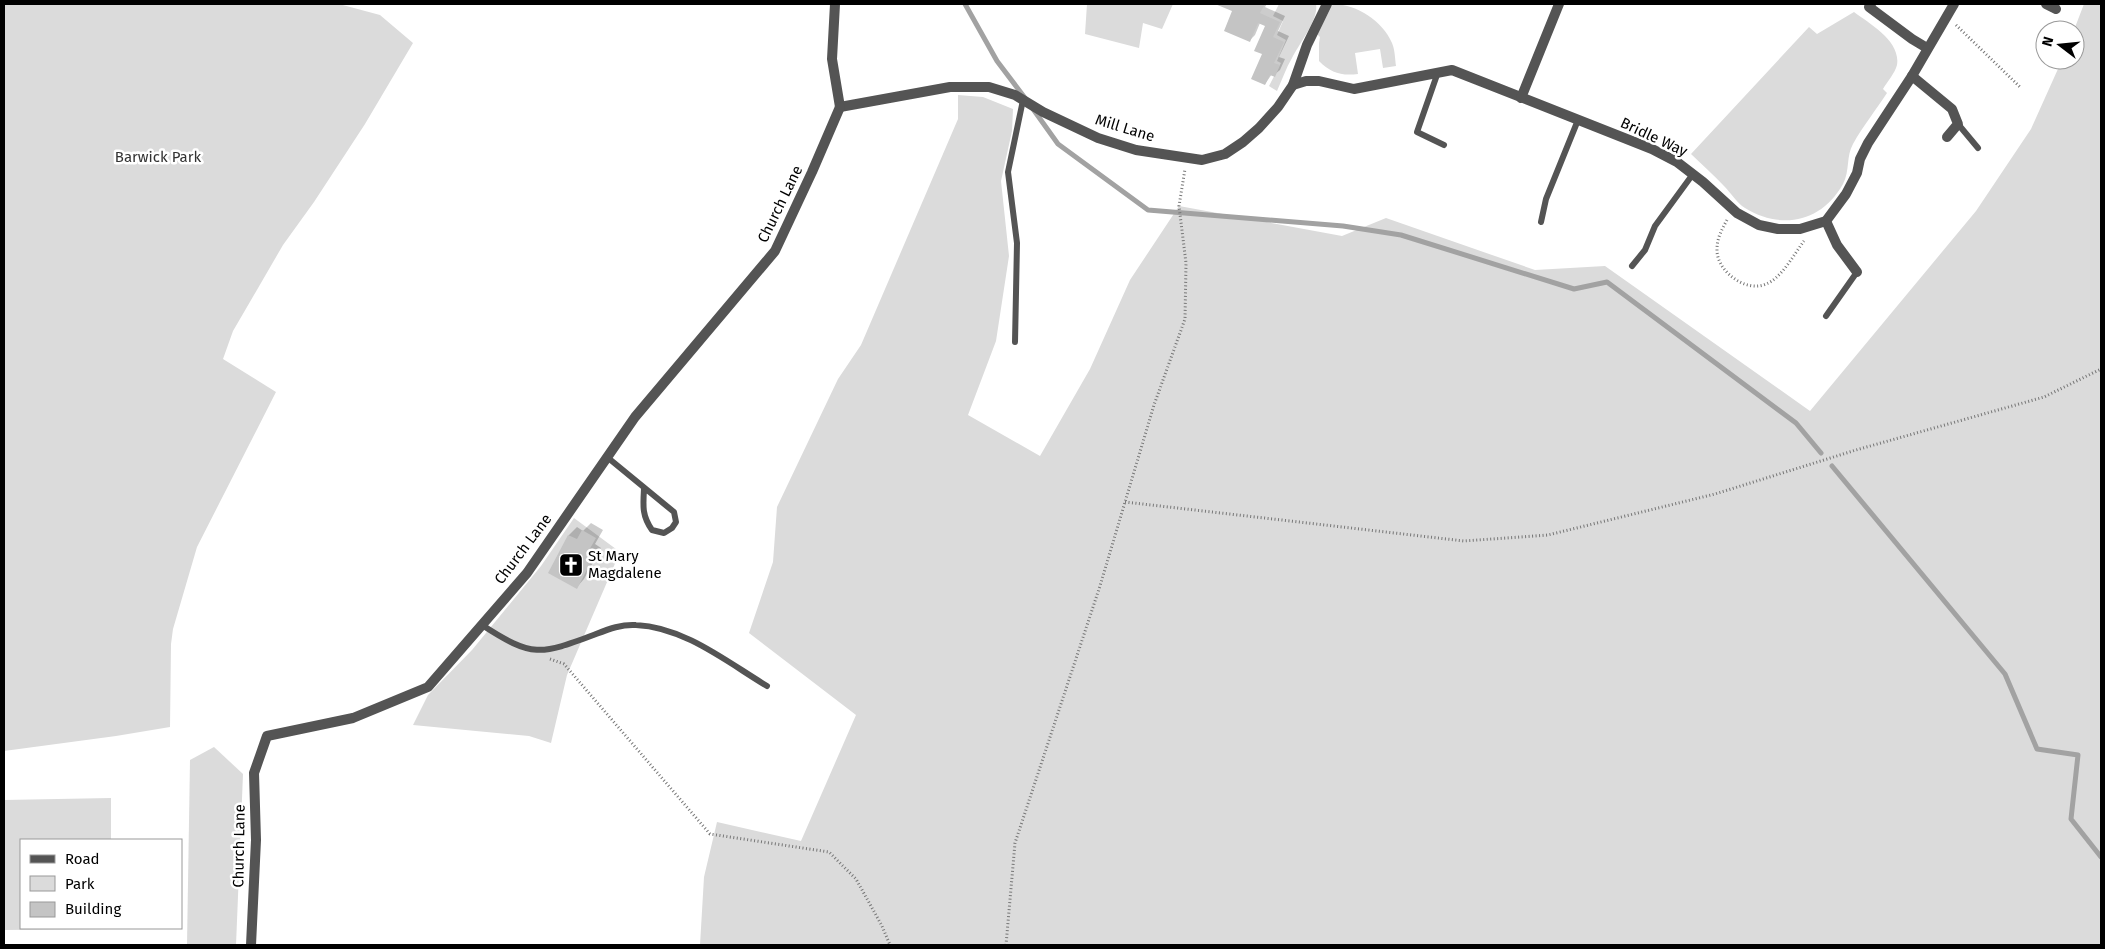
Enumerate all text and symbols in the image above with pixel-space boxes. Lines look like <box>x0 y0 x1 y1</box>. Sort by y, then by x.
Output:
north arrow <box>2035 20 2085 70</box>
text: N <box>2039 35 2057 48</box>
street label: Mill Lane <box>1093 110 1157 146</box>
street label: Bridle Way <box>1618 114 1691 161</box>
park label: Barwick Park <box>115 148 202 166</box>
street label: Church Lane <box>754 163 806 245</box>
street label: Church Lane <box>491 510 555 588</box>
place label: St Mary Magdalene <box>588 547 662 582</box>
church icon: St Mary Magdalene <box>558 552 584 578</box>
street label: Church Lane <box>229 804 249 888</box>
legend <box>20 839 182 929</box>
text: Road <box>65 850 100 868</box>
text: Park <box>65 875 95 893</box>
text: Building <box>65 900 121 918</box>

